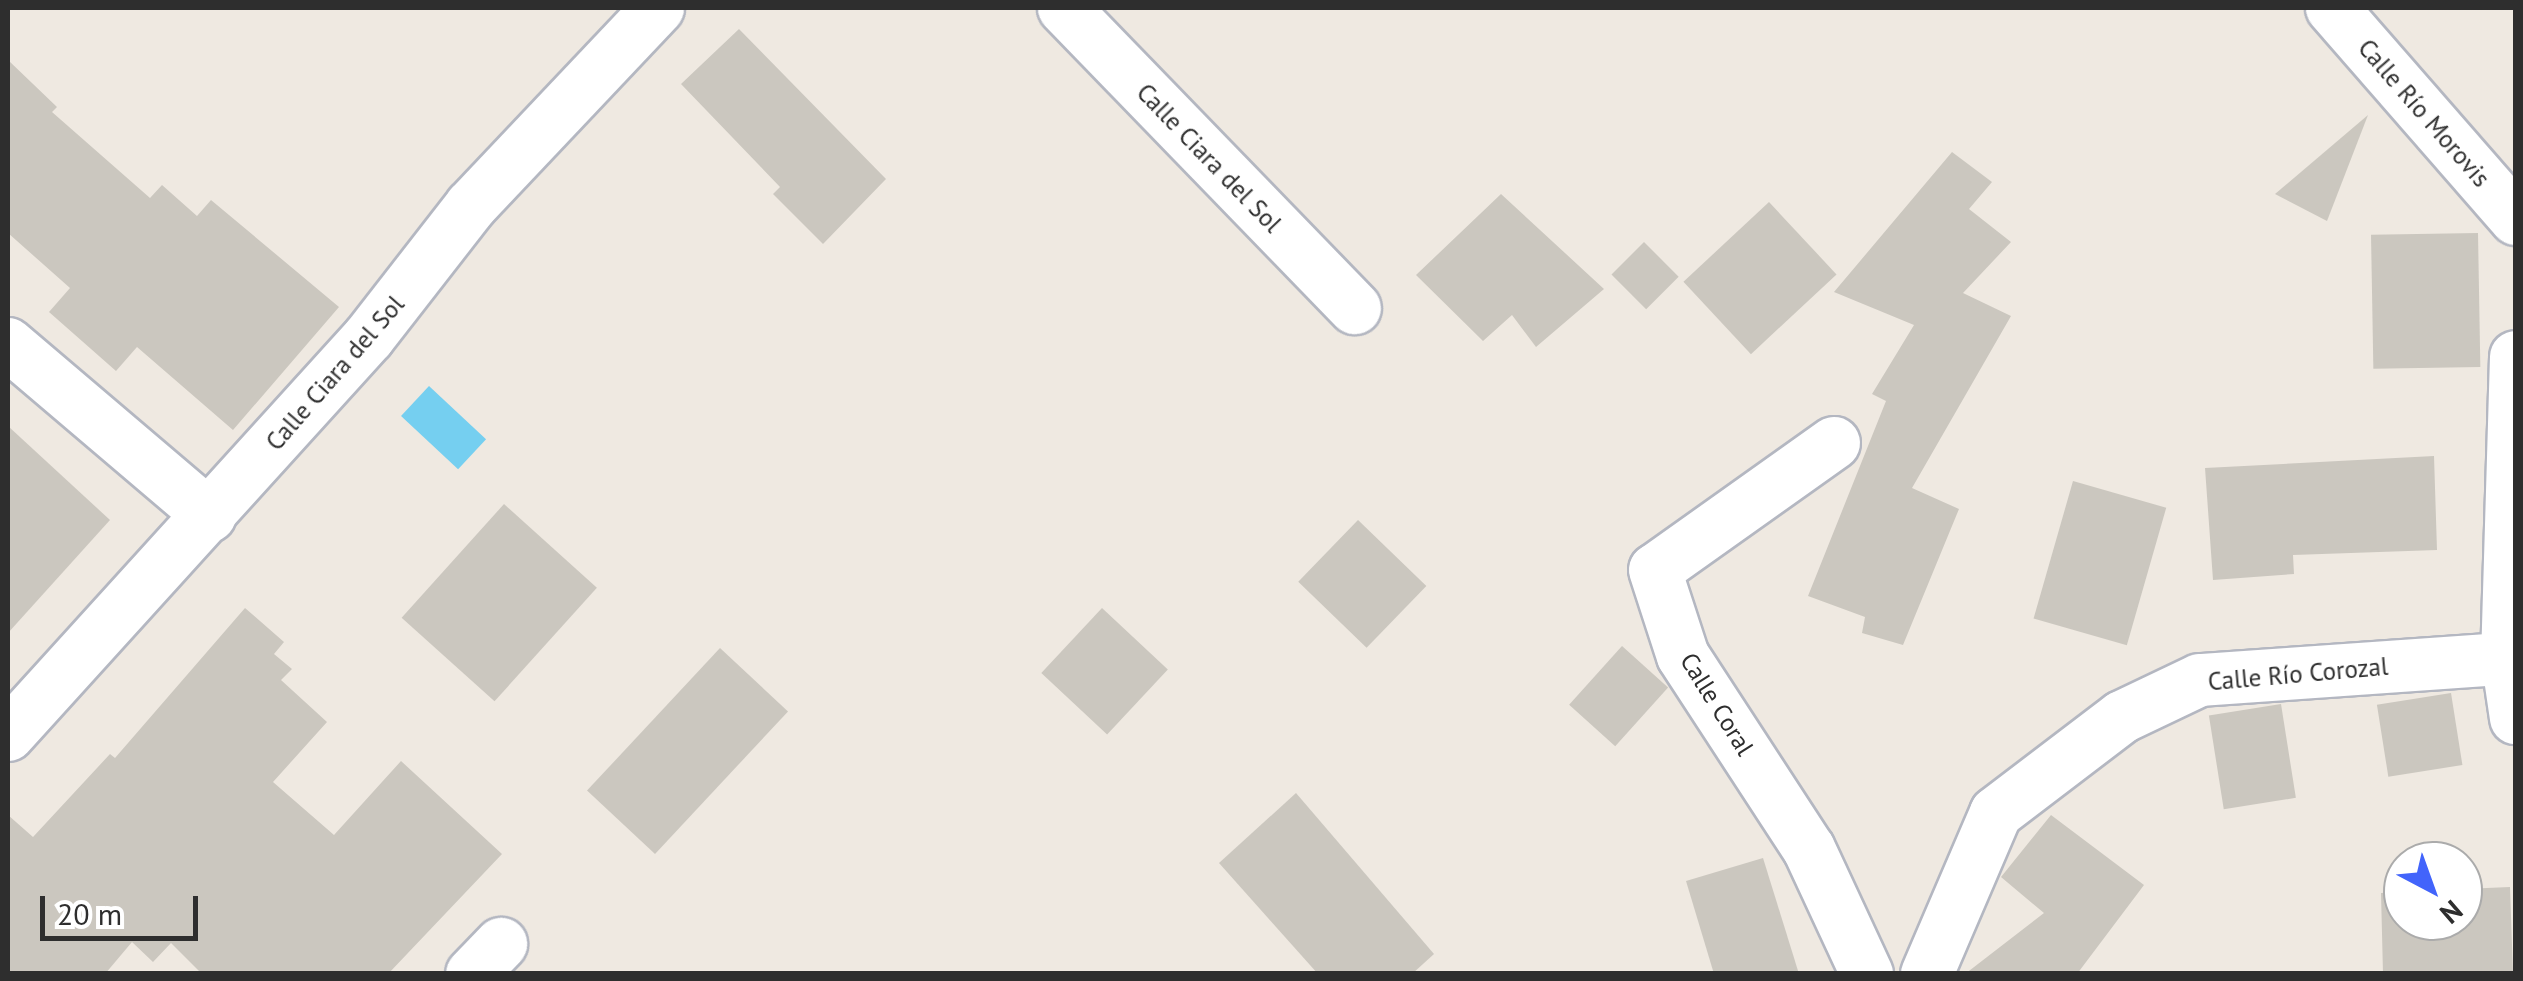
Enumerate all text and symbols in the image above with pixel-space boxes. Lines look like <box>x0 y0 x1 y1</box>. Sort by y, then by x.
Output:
street label: Calle Río Morovis <box>2352 33 2496 193</box>
street label: Calle Ciara del Sol <box>1130 77 1288 239</box>
street label: Calle Ciara del Sol <box>260 289 410 457</box>
street label: Calle Coral <box>1674 647 1760 761</box>
street label: Calle Río Corozal <box>2207 651 2389 697</box>
north arrow <box>2383 841 2483 941</box>
scale bar <box>45 876 202 938</box>
text: N <box>2433 893 2471 933</box>
text: 20 m <box>57 894 122 933</box>

